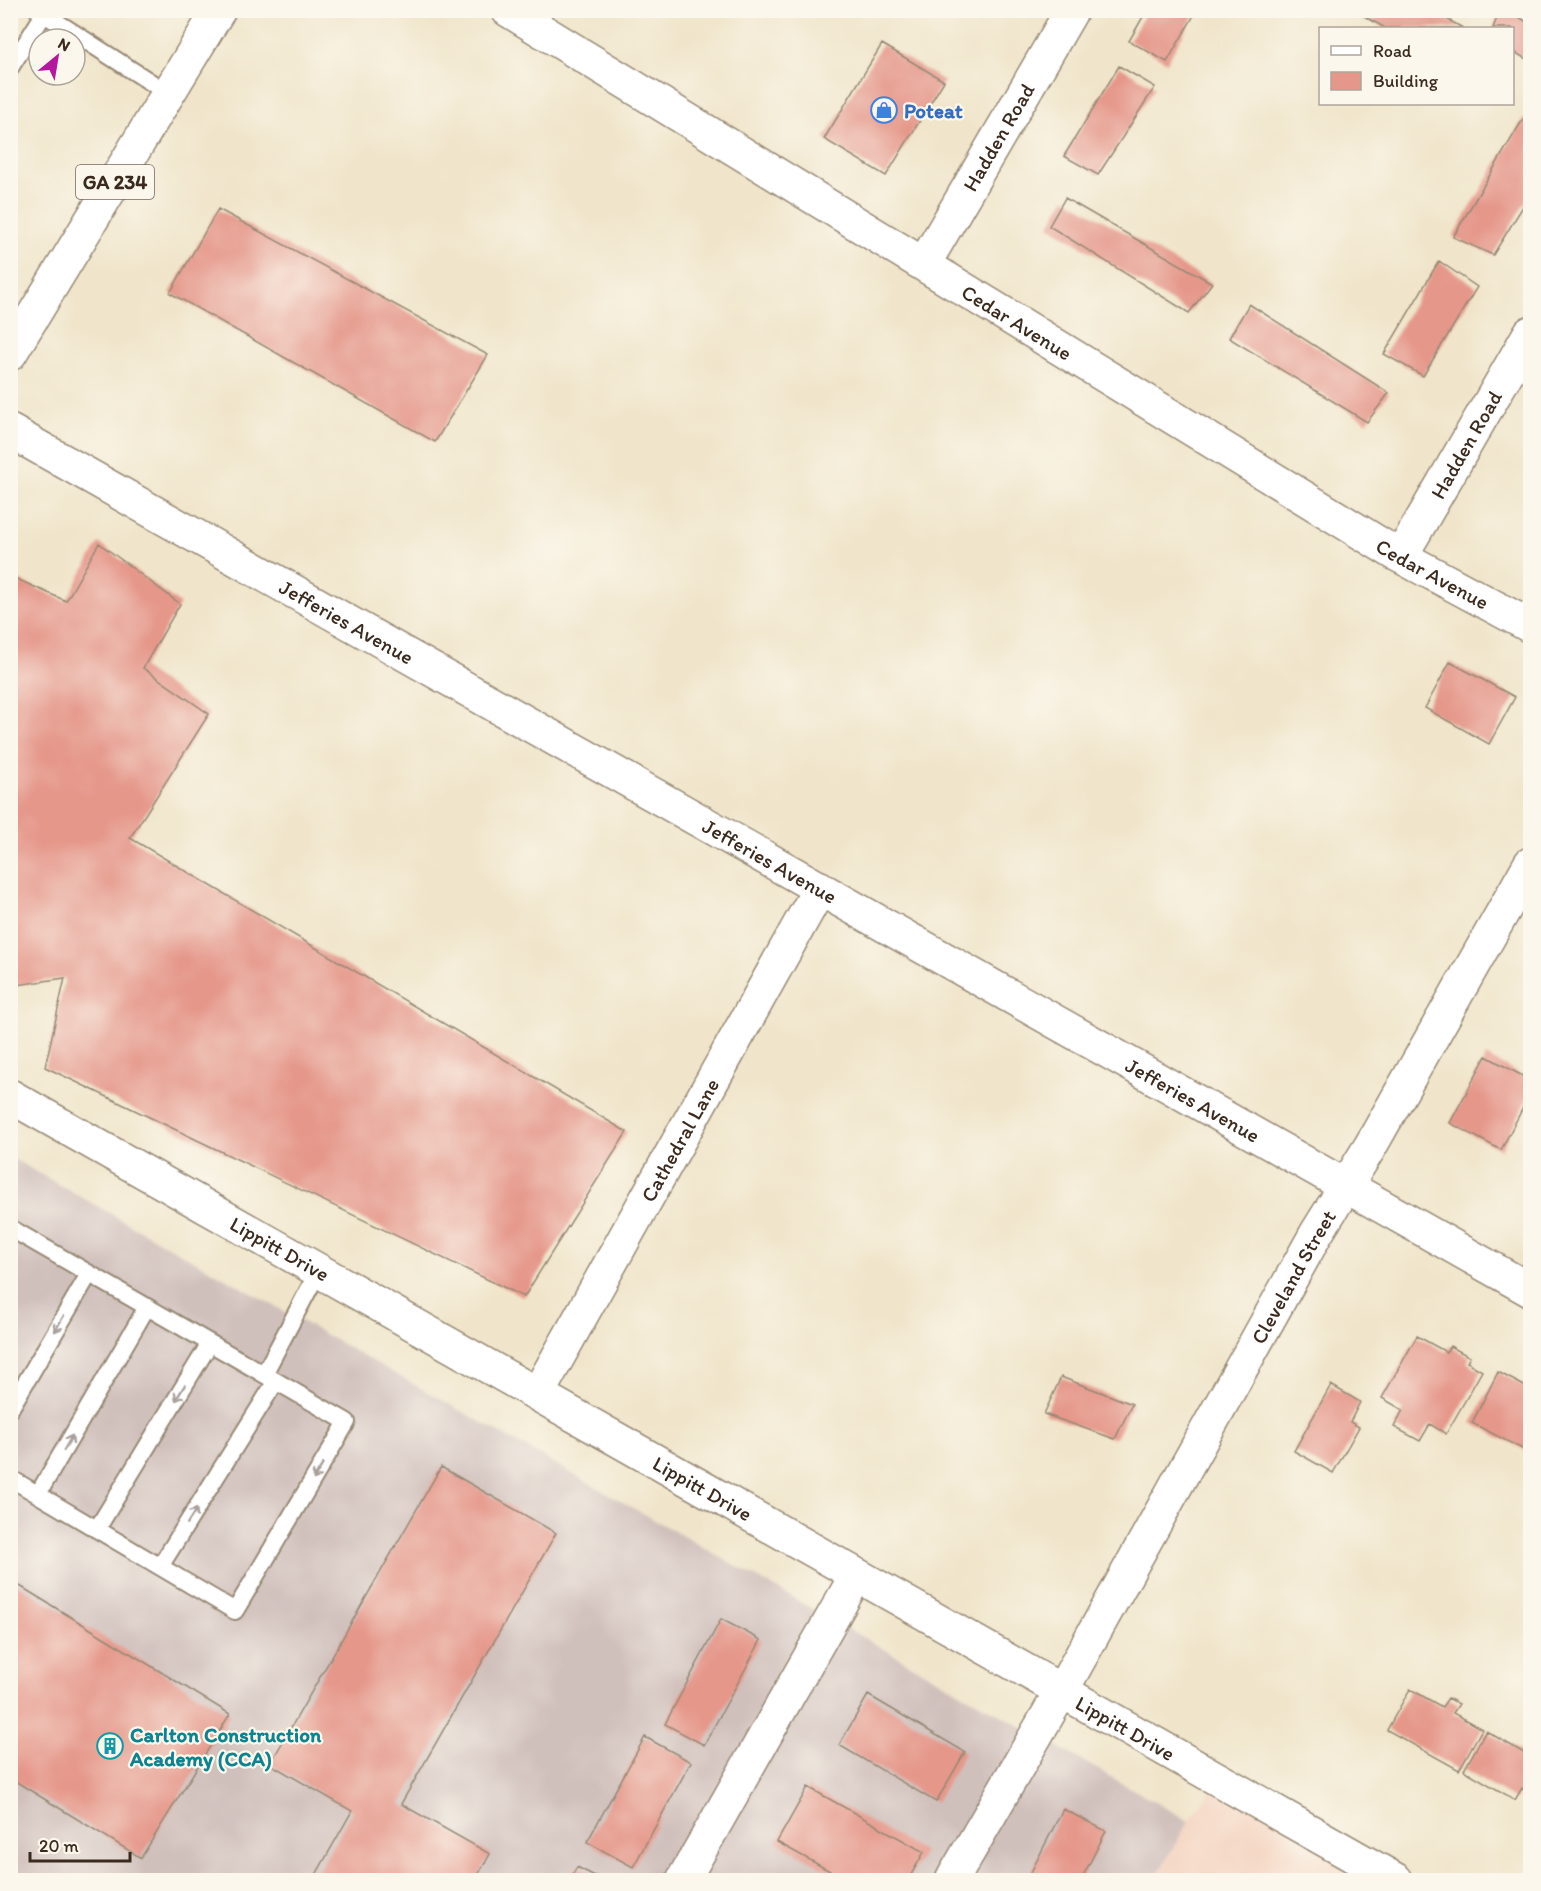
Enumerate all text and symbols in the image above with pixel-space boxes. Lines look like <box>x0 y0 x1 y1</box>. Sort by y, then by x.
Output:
north arrow <box>27 27 87 87</box>
legend <box>1319 27 1514 105</box>
text: N <box>55 34 74 55</box>
text: Road <box>1373 40 1412 62</box>
text: Building <box>1373 70 1439 92</box>
street label: Hadden Road <box>957 78 1039 196</box>
shop icon: Poteat <box>869 95 899 125</box>
place label: Poteat <box>904 98 963 123</box>
road number: GA 234 <box>76 165 154 199</box>
street label: Cedar Avenue <box>957 279 1077 365</box>
street label: Hadden Road <box>1425 385 1507 503</box>
street label: Cedar Avenue <box>1372 532 1494 614</box>
street label: Jefferies Avenue <box>275 574 418 669</box>
street label: Jefferies Avenue <box>699 813 842 908</box>
street label: Jefferies Avenue <box>1122 1052 1265 1147</box>
street label: Cathedral Lane <box>635 1074 724 1206</box>
street label: Cleveland Street <box>1245 1205 1341 1348</box>
street label: Lippitt Drive <box>226 1210 334 1286</box>
one-way arrow <box>53 1315 65 1332</box>
one-way arrow <box>173 1384 185 1401</box>
one-way arrow <box>62 1435 74 1452</box>
street label: Lippitt Drive <box>649 1450 757 1526</box>
one-way arrow <box>311 1463 323 1480</box>
one-way arrow <box>186 1508 198 1525</box>
street label: Lippitt Drive <box>1072 1690 1180 1766</box>
place label: Carlton Construction Academy (CCA) <box>129 1722 322 1772</box>
building icon: Carlton Construction Academy (CCA) <box>95 1731 125 1761</box>
scale bar <box>30 1825 130 1863</box>
text: 20 m <box>39 1835 79 1857</box>

